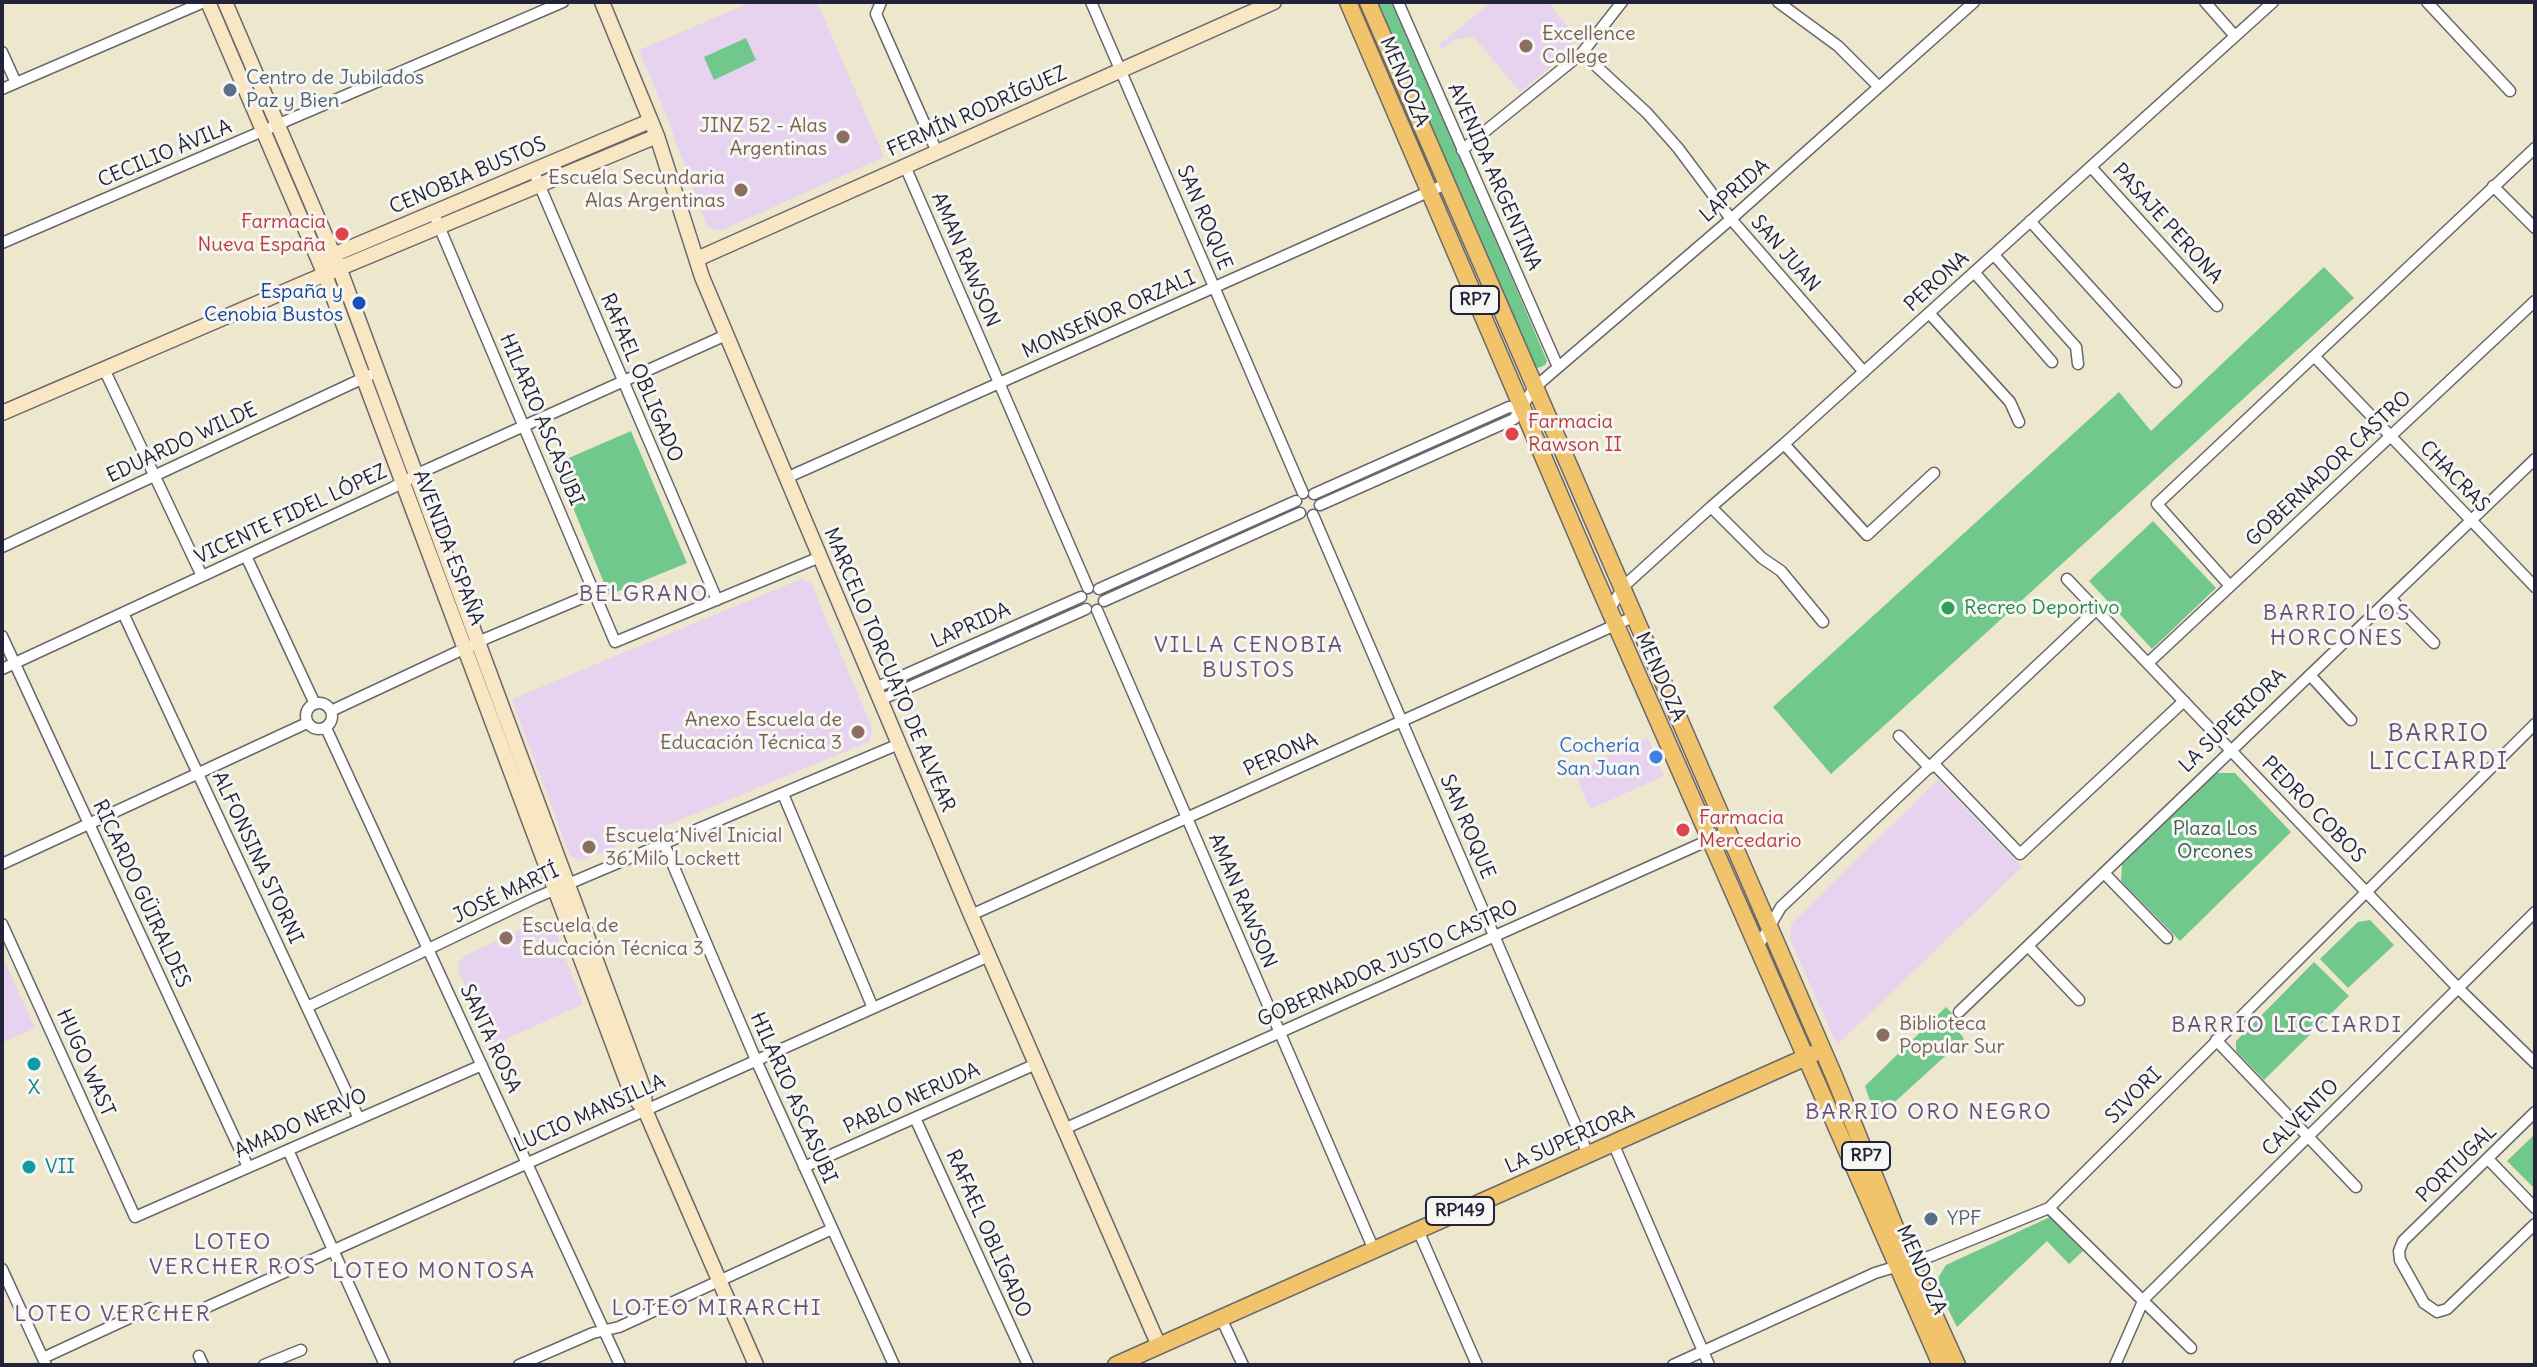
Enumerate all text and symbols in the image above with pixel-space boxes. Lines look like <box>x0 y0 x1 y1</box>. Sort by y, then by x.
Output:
place label: Excellence College <box>1542 22 1636 69</box>
street label: MENDOZA <box>1374 33 1434 131</box>
marker: Excellence College <box>1517 37 1535 55</box>
street label: FERMÍN RODRÍGUEZ <box>884 62 1070 162</box>
place label: Centro de Jubilados Paz y Bien <box>246 66 424 113</box>
street label: AVENIDA ARGENTINA <box>1442 80 1546 274</box>
marker: Centro de Jubilados Paz y Bien <box>221 81 239 99</box>
place label: JINZ 52 - Alas Argentinas <box>700 114 827 161</box>
street label: CECILIO ÁVILA <box>95 115 235 193</box>
marker: JINZ 52 - Alas Argentinas <box>834 128 852 146</box>
street label: CENOBIA BUSTOS <box>386 132 550 220</box>
street label: LAPRIDA <box>1695 154 1775 228</box>
street label: PASAJE PERONA <box>2107 159 2227 289</box>
street label: SAN ROQUE <box>1171 162 1237 274</box>
place label: Escuela Secundaria Alas Argentinas <box>548 166 725 213</box>
marker: Escuela Secundaria Alas Argentinas <box>732 181 750 199</box>
street label: AMAN RAWSON <box>926 189 1004 331</box>
place label: Farmacia Nueva España <box>198 210 326 257</box>
street label: SAN JUAN <box>1745 211 1825 297</box>
marker: Farmacia Nueva España <box>333 225 351 243</box>
street label: PERONA <box>1900 247 1974 317</box>
street label: MONSEÑOR ORZALI <box>1019 266 1199 364</box>
place label: España y Cenobia Bustos <box>204 280 343 327</box>
road number: RP7 <box>1451 286 1499 314</box>
street label: RAFAEL OBLIGADO <box>595 290 687 466</box>
marker: España y Cenobia Bustos <box>350 294 368 312</box>
street label: HILARIO ASCASUBI <box>494 330 588 510</box>
street label: GOBERNADOR CASTRO <box>2241 386 2417 552</box>
street label: EDUARDO WILDE <box>103 398 261 488</box>
place label: Farmacia Rawson II <box>1528 410 1622 457</box>
marker: Farmacia Rawson II <box>1503 425 1521 443</box>
street label: CHACRAS <box>2414 436 2494 518</box>
street label: VICENTE FIDEL LÓPEZ <box>191 460 391 570</box>
street label: AVENIDA ESPAÑA <box>407 467 489 629</box>
street label: MARCELO TORCUATO DE ALVEAR <box>818 524 960 816</box>
district label: BELGRANO <box>579 582 709 608</box>
place label: Recreo Deportivo <box>1964 596 2120 620</box>
street label: LAPRIDA <box>928 598 1014 654</box>
marker: Recreo Deportivo <box>1939 599 1957 617</box>
district label: BARRIO LOS HORCONES <box>2263 601 2411 652</box>
street label: MENDOZA <box>1630 629 1690 725</box>
district label: VILLA CENOBIA BUSTOS <box>1154 633 1344 684</box>
street label: LA SUPERIORA <box>2175 664 2291 778</box>
place label: Anexo Escuela de Educación Técnica 3 <box>660 708 842 755</box>
district label: BARRIO LICCIARDI <box>2369 720 2509 776</box>
marker: Anexo Escuela de Educación Técnica 3 <box>849 723 867 741</box>
street label: PERONA <box>1240 728 1322 782</box>
place label: Cochería San Juan <box>1556 734 1640 781</box>
marker: Cochería San Juan <box>1647 748 1665 766</box>
street label: PEDRO COBOS <box>2256 752 2370 868</box>
street label: ALFONSINA STORNI <box>207 768 307 948</box>
street label: SAN ROQUE <box>1434 771 1500 883</box>
street label: RICARDO GÜIRALDES <box>87 796 195 992</box>
place label: Farmacia Mercedario <box>1699 806 1801 853</box>
park label: Plaza Los Orcones <box>2173 817 2257 864</box>
marker: Farmacia Mercedario <box>1674 821 1692 839</box>
place label: Escuela Nivel Inicial 36 Milo Lockett <box>605 824 782 871</box>
street label: AMAN RAWSON <box>1203 830 1281 972</box>
marker: Escuela Nivel Inicial 36 Milo Lockett <box>580 838 598 856</box>
street label: JOSÉ MARTÍ <box>449 859 563 929</box>
street label: GOBERNADOR JUSTO CASTRO <box>1254 896 1522 1032</box>
place label: Escuela de Educación Técnica 3 <box>522 914 704 961</box>
marker: Escuela de Educación Técnica 3 <box>497 929 515 947</box>
street label: SANTA ROSA <box>454 981 526 1097</box>
street label: HUGO WAST <box>51 1006 119 1120</box>
street label: HILARIO ASCASUBI <box>745 1009 841 1187</box>
place label: Biblioteca Popular Sur <box>1899 1012 2005 1059</box>
district label: BARRIO LICCIARDI <box>2171 1013 2403 1039</box>
marker: Biblioteca Popular Sur <box>1874 1026 1892 1044</box>
marker: X <box>25 1055 43 1073</box>
street label: PABLO NERUDA <box>840 1058 984 1140</box>
street label: SIVORI <box>2101 1063 2167 1129</box>
street label: LUCIO MANSILLA <box>511 1070 669 1158</box>
street label: CALVENTO <box>2258 1075 2344 1161</box>
place label: X <box>28 1076 40 1100</box>
street label: AMADO NERVO <box>231 1084 371 1164</box>
district label: BARRIO ORO NEGRO <box>1805 1100 2053 1126</box>
street label: LA SUPERIORA <box>1502 1101 1638 1179</box>
street label: PORTUGAL <box>2412 1120 2502 1208</box>
road number: RP7 <box>1842 1142 1890 1170</box>
street label: RAFAEL OBLIGADO <box>940 1146 1036 1322</box>
place label: VII <box>45 1155 75 1179</box>
marker: VII <box>20 1158 38 1176</box>
road number: RP149 <box>1426 1197 1494 1225</box>
place label: YPF <box>1947 1207 1981 1231</box>
marker: YPF <box>1922 1210 1940 1228</box>
street label: MENDOZA <box>1891 1222 1951 1318</box>
district label: LOTEO VERCHER ROS <box>149 1230 317 1282</box>
district label: LOTEO MONTOSA <box>332 1259 536 1285</box>
district label: LOTEO MIRARCHI <box>612 1296 822 1322</box>
district label: LOTEO VERCHER <box>14 1302 212 1328</box>

